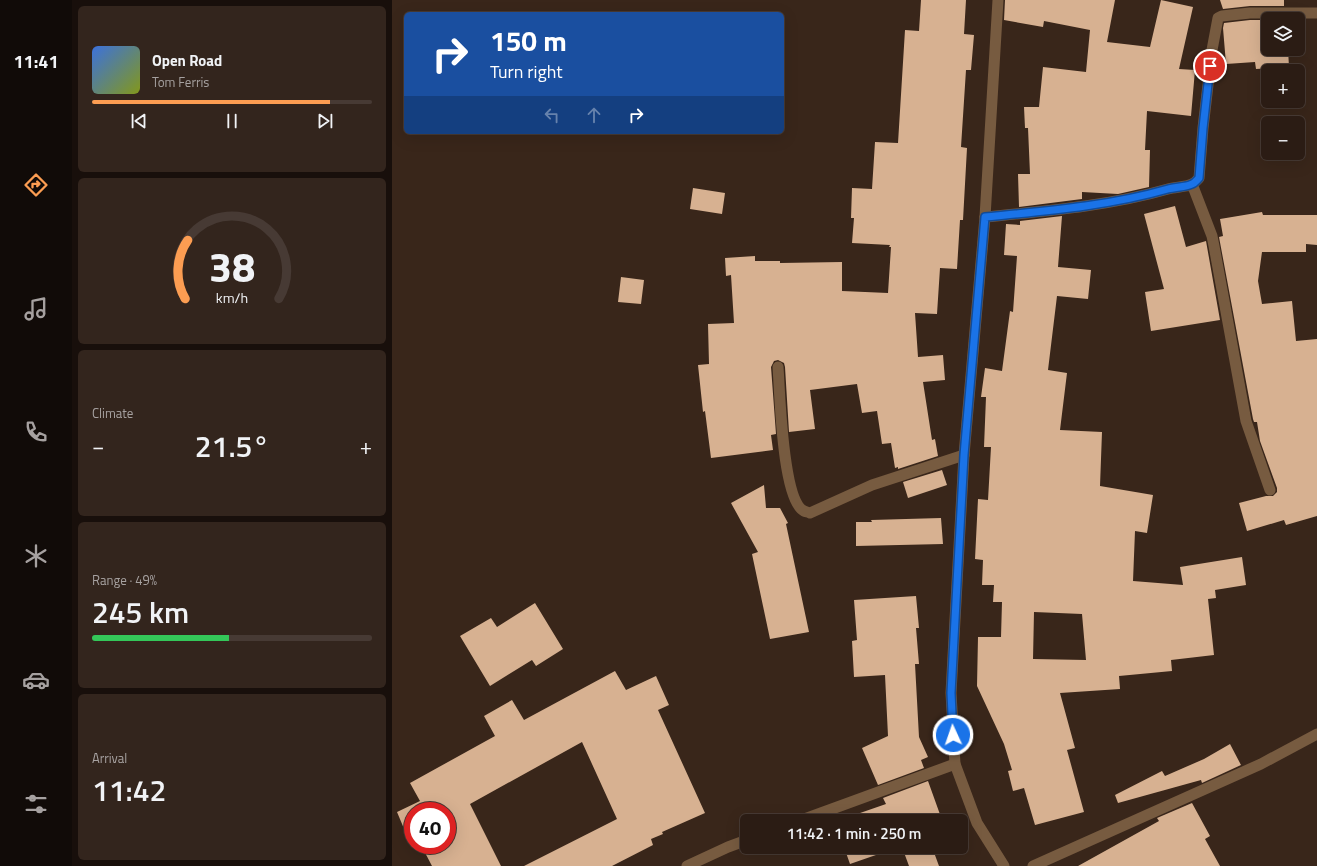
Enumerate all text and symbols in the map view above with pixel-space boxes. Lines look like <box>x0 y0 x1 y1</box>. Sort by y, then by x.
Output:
map controls <box>1261 12 1305 160</box>
button: layers <box>1261 12 1305 56</box>
text: 150 m <box>490 19 567 62</box>
icon: right <box>424 28 476 80</box>
text: 11:41 <box>14 48 58 75</box>
text: Open Road <box>152 49 222 72</box>
pin <box>1193 49 1227 83</box>
icon: arrive <box>1199 55 1221 77</box>
text: Turn right <box>490 58 563 85</box>
button: + <box>1261 64 1305 108</box>
text: Tom Ferris <box>152 72 209 92</box>
icon: left <box>541 104 563 126</box>
icon: ahead <box>583 104 605 126</box>
icon: right <box>625 104 647 126</box>
icon: previous <box>128 110 150 132</box>
icon: pause <box>221 110 243 132</box>
icon: next <box>314 110 336 132</box>
button: − <box>1261 116 1305 160</box>
icon: directions <box>22 171 50 199</box>
text: 38 <box>209 235 255 298</box>
text: km/h <box>216 287 248 309</box>
icon: music <box>22 295 50 323</box>
text: Climate <box>92 403 133 423</box>
icon: phone <box>22 418 50 446</box>
text: 21.5° <box>195 423 269 469</box>
text: − <box>92 429 104 463</box>
text: + <box>360 429 372 463</box>
icon: climate <box>22 542 50 570</box>
text: Range · 49% <box>92 570 157 590</box>
text: 245 km <box>92 589 189 635</box>
icon: car <box>22 666 50 694</box>
position arrow <box>932 714 974 756</box>
text: Arrival <box>92 748 127 768</box>
text: 11:42 <box>92 767 166 813</box>
icon: filters <box>22 790 50 818</box>
speed limit sign: 40 <box>404 802 456 854</box>
text: 11:42 · 1 min · 250 m <box>787 822 921 845</box>

